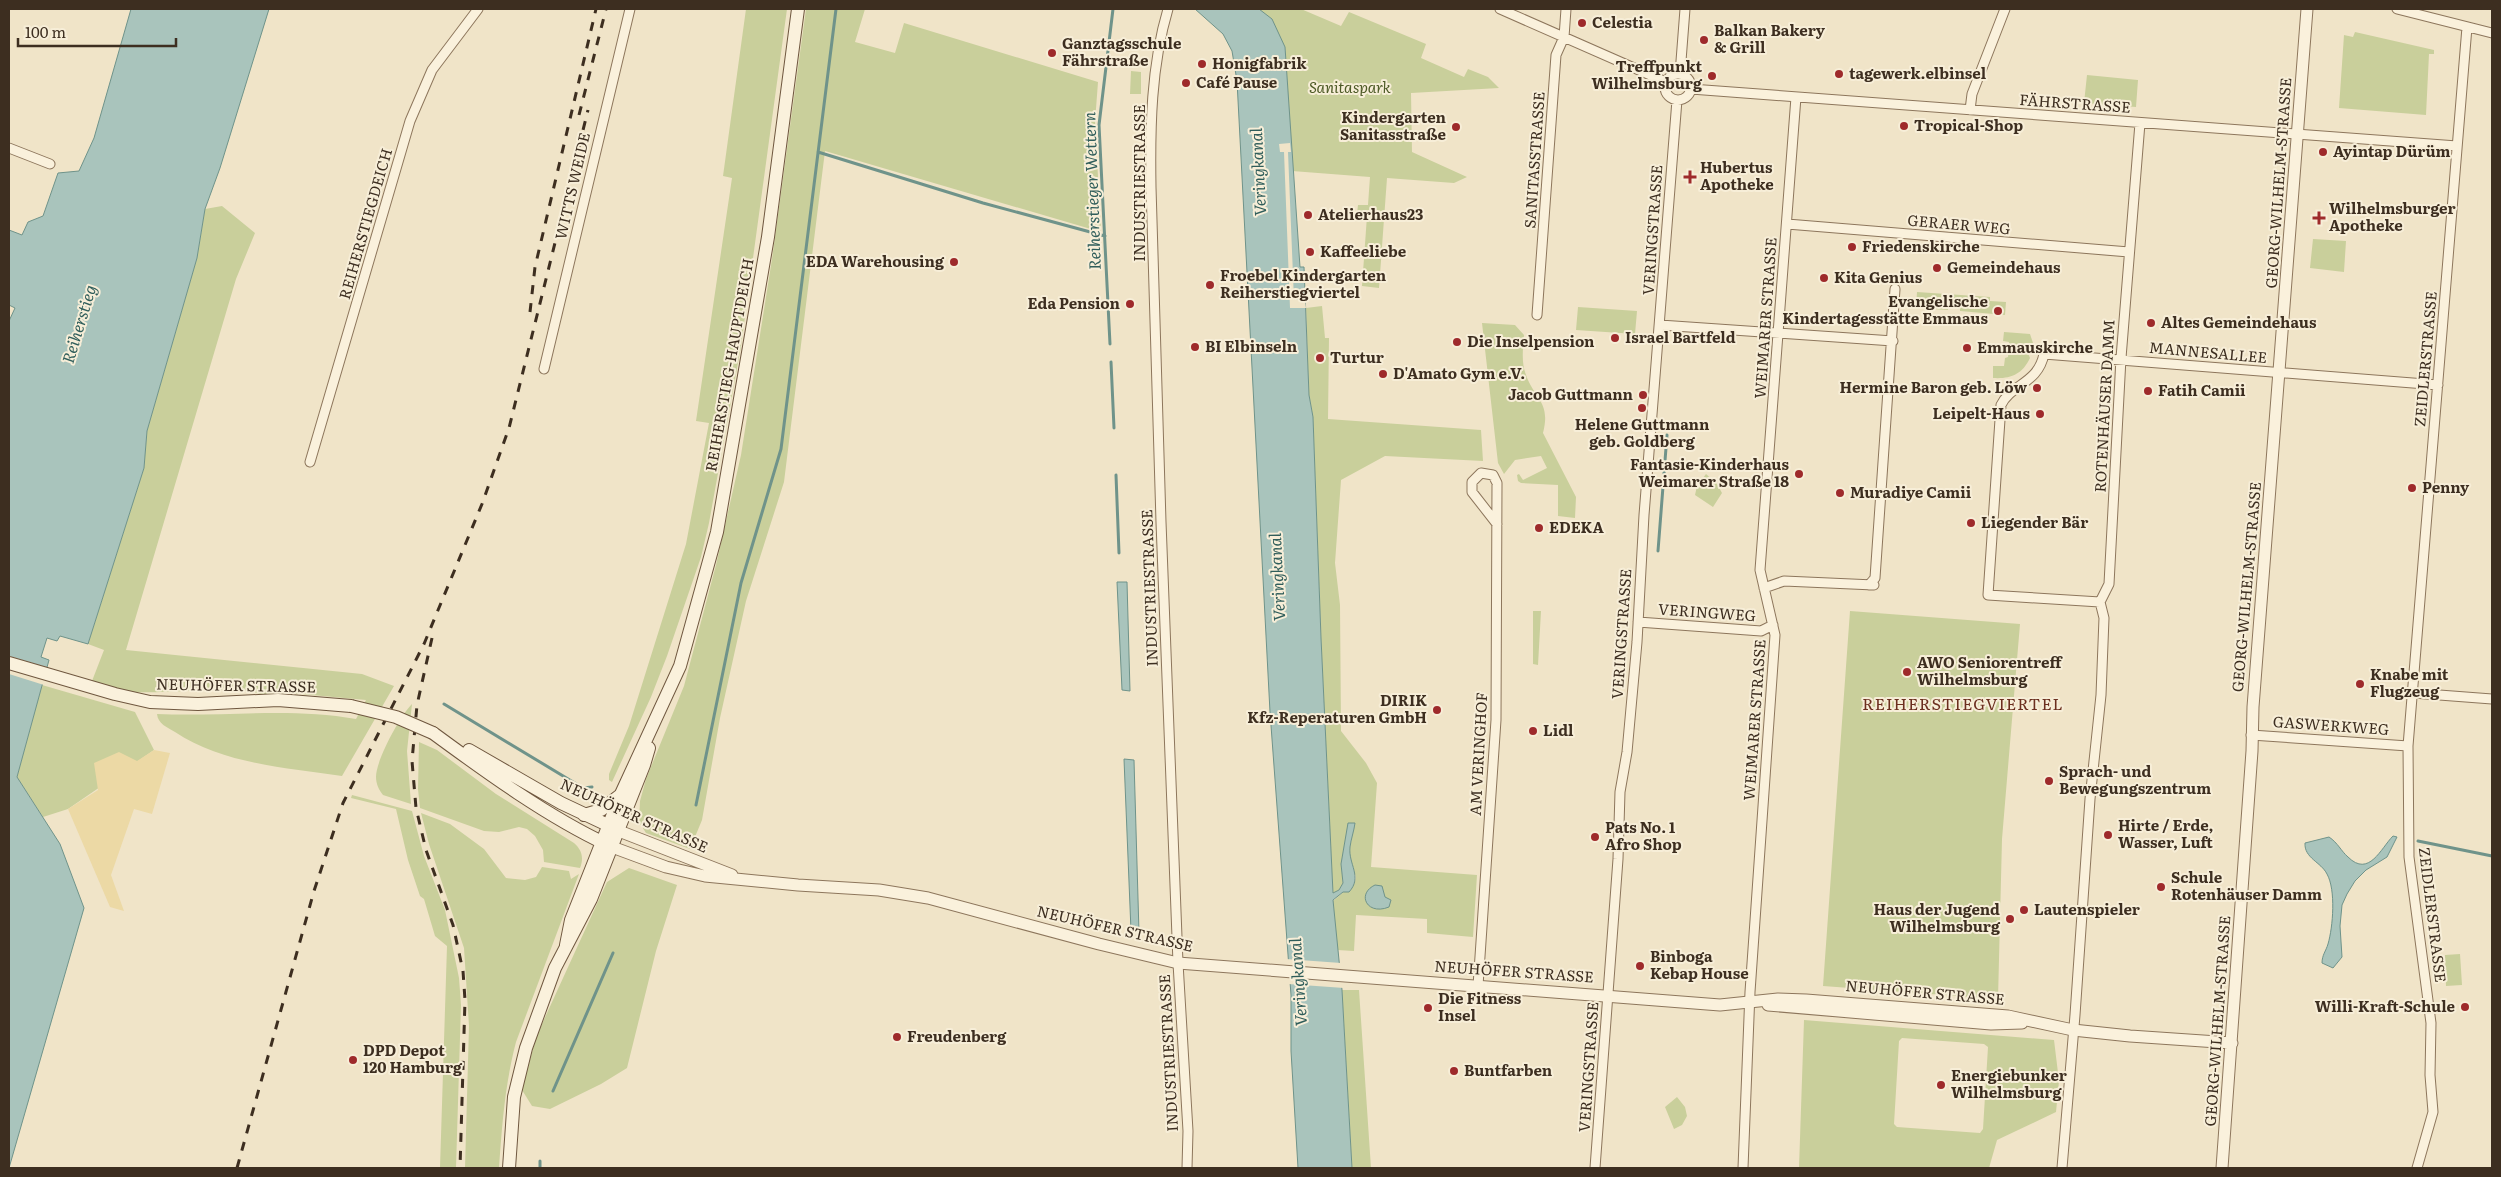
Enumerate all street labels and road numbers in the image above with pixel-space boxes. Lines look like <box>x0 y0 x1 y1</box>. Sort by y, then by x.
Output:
street label: GEORG-WILHELM-STRASSE <box>2259 77 2296 289</box>
street label: FÄHRSTRASSE <box>2019 87 2131 118</box>
street label: SANITASSTRASSE <box>1517 91 1550 229</box>
street label: INDUSTRIESTRASSE <box>1127 104 1150 262</box>
street label: WITTS WEIDE <box>548 130 595 242</box>
street label: REIHERSTIEGDEICH <box>332 145 397 302</box>
street label: VERINGSTRASSE <box>1635 164 1668 296</box>
street label: GERAER WEG <box>1907 208 2012 239</box>
street label: WEIMARER STRASSE <box>1747 236 1782 399</box>
street label: REIHERSTIEG-HAUPTDEICH <box>698 256 759 473</box>
street label: ZEIDLERSTRASSE <box>2407 290 2442 428</box>
street label: ROTENHÄUSER DAMM <box>2087 319 2120 493</box>
street label: MANNESALLEE <box>2148 335 2268 368</box>
street label: GEORG-WILHELM-STRASSE <box>2225 481 2266 693</box>
street label: INDUSTRIESTRASSE <box>1134 509 1163 667</box>
street label: VERINGSTRASSE <box>1604 568 1637 700</box>
street label: VERINGWEG <box>1657 597 1757 626</box>
street label: WEIMARER STRASSE <box>1736 638 1771 801</box>
street label: NEUHÖFER STRASSE <box>156 672 316 697</box>
street label: AM VERINGHOF <box>1463 692 1492 816</box>
street label: GASWERKWEG <box>2272 709 2390 740</box>
street label: NEUHÖFER STRASSE <box>557 772 712 858</box>
street label: ZEIDLERSTRASSE <box>2414 846 2453 984</box>
street label: NEUHÖFER STRASSE <box>1035 898 1196 957</box>
street label: GEORG-WILHELM-STRASSE <box>2198 915 2235 1127</box>
street label: NEUHÖFER STRASSE <box>1434 953 1595 988</box>
street label: NEUHÖFER STRASSE <box>1845 973 2006 1010</box>
street label: INDUSTRIESTRASSE <box>1152 974 1183 1132</box>
street label: VERINGSTRASSE <box>1571 1001 1604 1133</box>

